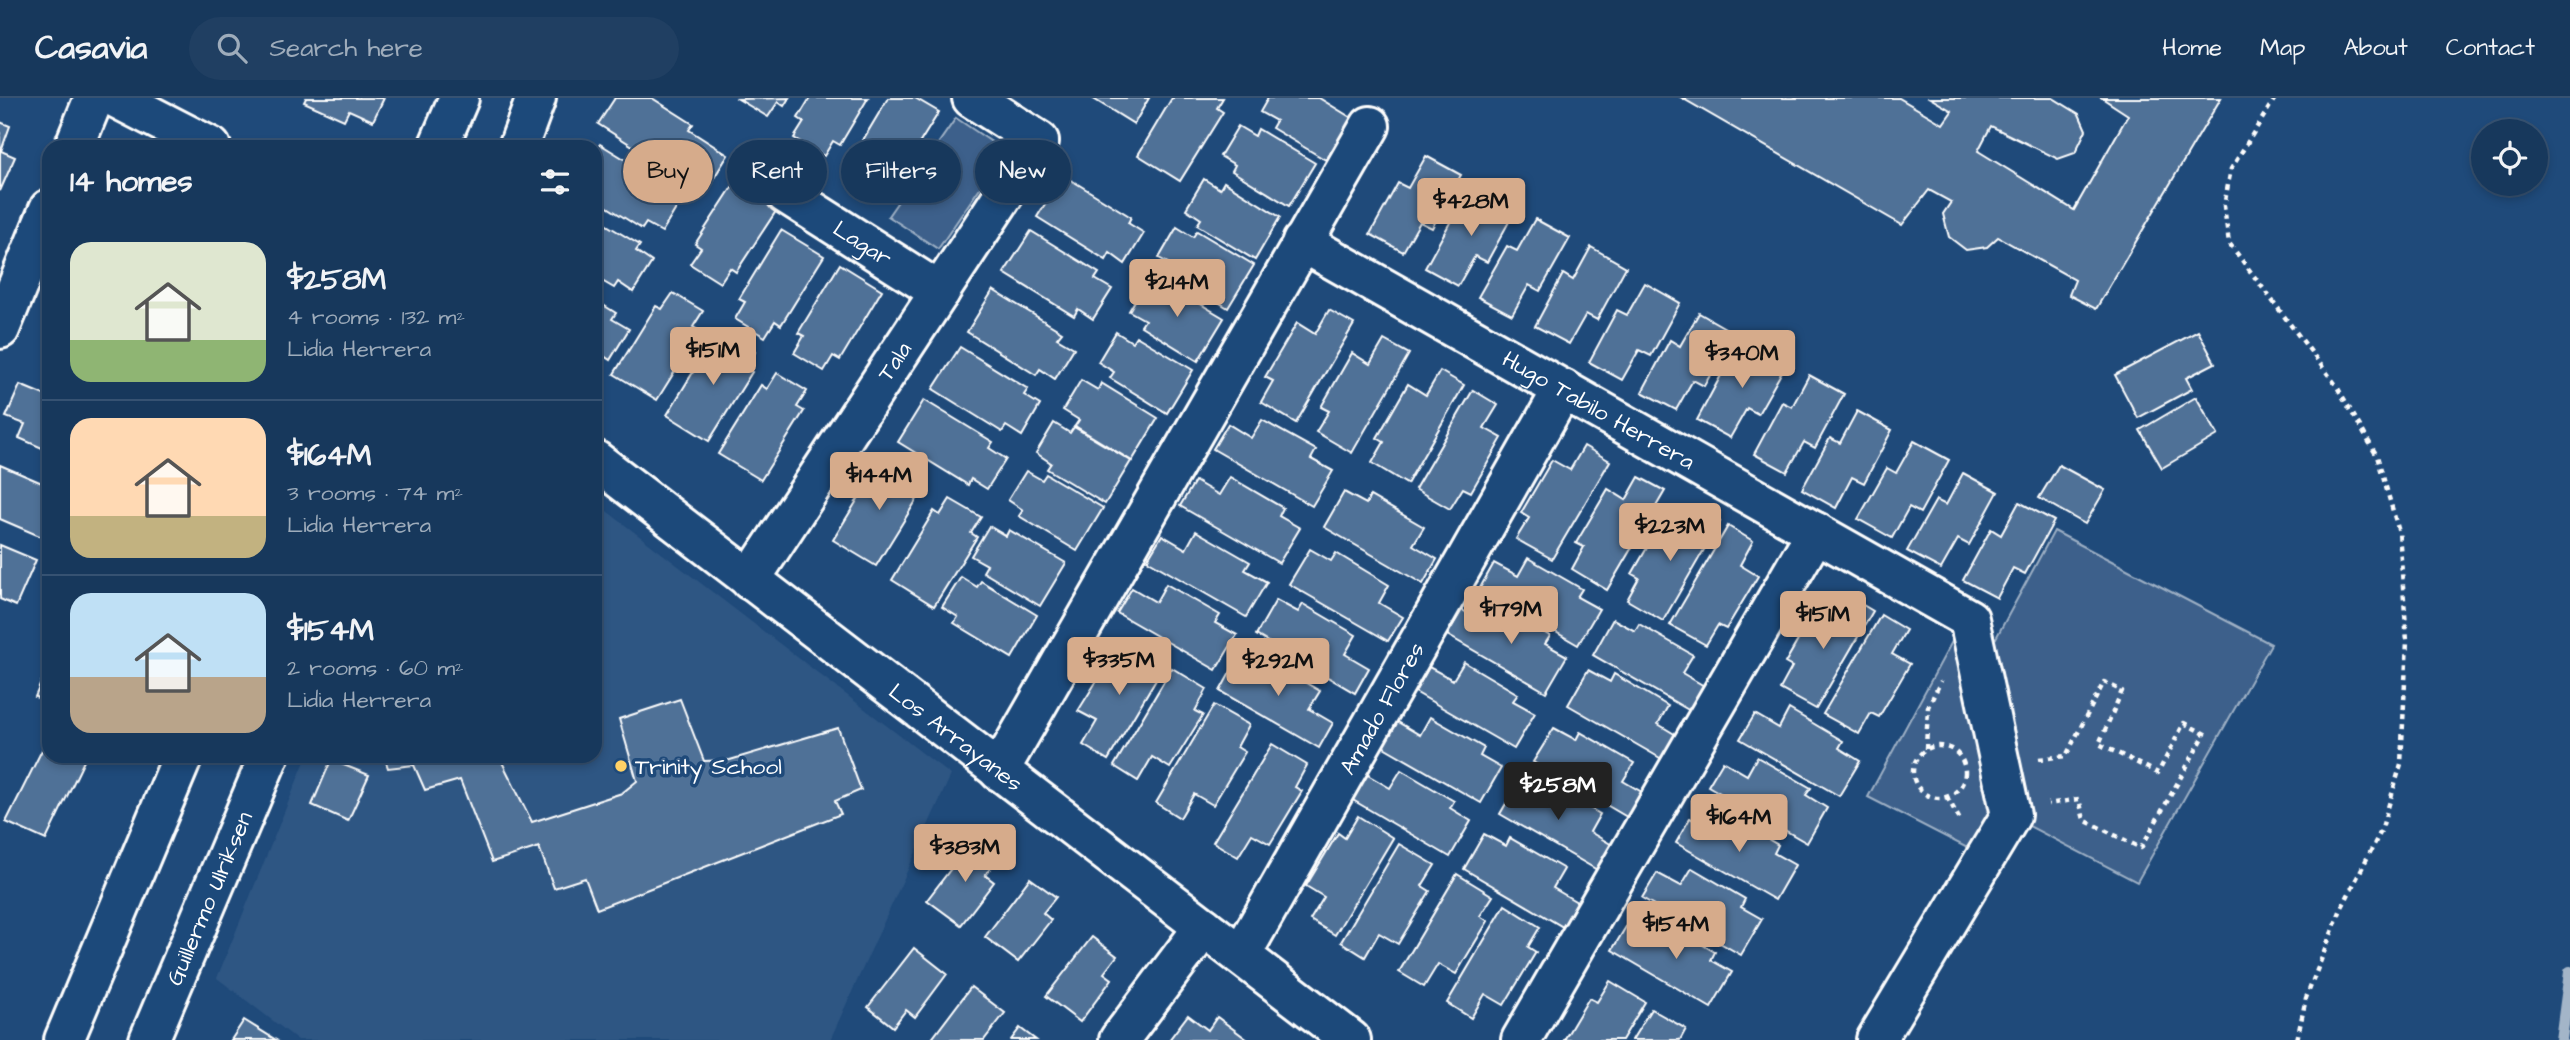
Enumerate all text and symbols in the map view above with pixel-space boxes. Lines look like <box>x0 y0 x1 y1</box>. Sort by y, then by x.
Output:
search box <box>189 17 679 80</box>
text: Casavia <box>35 25 147 71</box>
icon: search <box>213 29 251 67</box>
text: Search here <box>269 30 423 66</box>
text: Home <box>2162 31 2222 65</box>
text: Map <box>2260 31 2305 65</box>
text: About <box>2343 31 2408 65</box>
text: Contact <box>2446 31 2535 65</box>
map controls <box>2471 119 2548 196</box>
button: locate <box>2471 119 2548 196</box>
chip: Buy <box>623 140 713 203</box>
chip: Rent <box>727 140 827 203</box>
chip: Filters <box>841 140 961 203</box>
chip: New <box>975 140 1071 203</box>
text: 14 homes <box>70 161 193 203</box>
icon: filters <box>536 163 574 201</box>
pin: $428M <box>1422 178 1520 238</box>
text: $428M <box>1433 185 1509 217</box>
street label: Lagar <box>827 213 898 275</box>
text: $258M <box>287 259 386 301</box>
pin: $214M <box>1128 260 1226 319</box>
text: $214M <box>1145 266 1209 298</box>
icon: home <box>126 270 210 354</box>
text: 4 rooms · 132 m² <box>287 301 465 333</box>
pin: $151M <box>664 328 762 387</box>
pin: $340M <box>1693 330 1791 390</box>
text: Lidia Herrera <box>287 333 431 365</box>
text: $151M <box>686 334 740 366</box>
street label: Tala <box>870 335 920 388</box>
text: $340M <box>1705 337 1779 369</box>
street label: Hugo Tabilo Herrera <box>1496 343 1701 478</box>
text: $164M <box>287 435 372 477</box>
icon: home <box>126 446 210 530</box>
pin: $144M <box>830 452 928 512</box>
text: $144M <box>846 459 912 491</box>
text: 3 rooms · 74 m² <box>287 477 463 509</box>
pin: $223M <box>1621 504 1719 563</box>
text: Lidia Herrera <box>287 509 431 541</box>
text: $223M <box>1635 510 1705 542</box>
pin: $179M <box>1462 587 1560 646</box>
pin: $151M <box>1774 592 1872 651</box>
text: $179M <box>1480 593 1542 625</box>
text: $151M <box>1796 598 1850 630</box>
text: $154M <box>287 610 374 652</box>
icon: home <box>126 621 210 705</box>
street label: Amado Flores <box>1332 637 1433 781</box>
pin: $335M <box>1070 638 1168 697</box>
pin: $292M <box>1229 638 1327 698</box>
text: $335M <box>1083 644 1155 676</box>
text: $292M <box>1242 645 1314 677</box>
text: 2 rooms · 60 m² <box>287 652 464 684</box>
street label: Los Arrayanes <box>882 676 1029 800</box>
text: Lidia Herrera <box>287 684 431 716</box>
place label: Trinity School <box>635 751 782 784</box>
marker: Trinity School <box>613 758 629 774</box>
pin: $258M <box>1509 762 1607 822</box>
text: $258M <box>1520 769 1596 801</box>
pin: $164M <box>1690 794 1788 854</box>
text: $164M <box>1707 801 1771 833</box>
street label: Guillermo Ulriksen <box>159 807 261 990</box>
pin: $383M <box>916 824 1014 884</box>
text: $383M <box>930 831 1000 863</box>
pin: $154M <box>1627 902 1725 961</box>
text: $154M <box>1643 908 1709 940</box>

